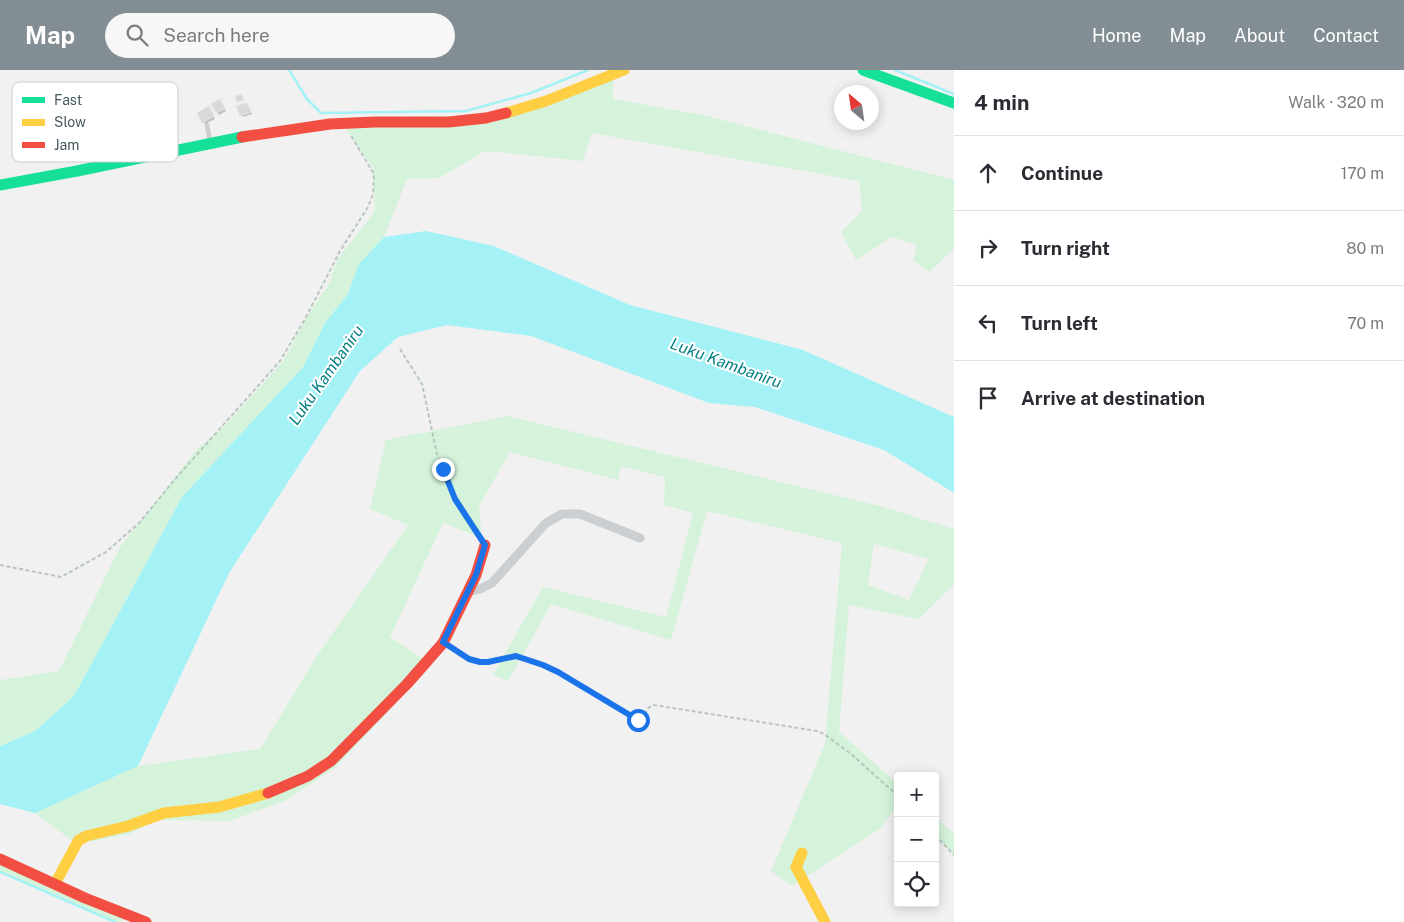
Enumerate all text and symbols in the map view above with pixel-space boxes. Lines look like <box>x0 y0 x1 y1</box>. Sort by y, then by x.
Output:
search box <box>105 13 455 58</box>
text: Map <box>25 21 75 49</box>
icon: search <box>123 21 151 49</box>
text: Search here <box>163 24 270 46</box>
text: Home <box>1092 25 1142 46</box>
text: Map <box>1170 25 1206 46</box>
text: About <box>1234 25 1285 46</box>
text: Contact <box>1313 25 1379 46</box>
legend <box>12 82 178 162</box>
north arrow <box>834 85 879 130</box>
text: 4 min <box>974 90 1029 115</box>
text: Fast <box>54 92 82 108</box>
text: Walk · 320 m <box>1288 93 1384 112</box>
text: Slow <box>54 114 86 130</box>
text: Jam <box>54 137 79 153</box>
icon: ahead <box>974 159 1002 187</box>
text: Continue <box>1021 162 1103 184</box>
text: 170 m <box>1341 164 1384 183</box>
icon: right <box>974 234 1002 262</box>
text: Turn right <box>1021 237 1110 259</box>
text: 80 m <box>1346 239 1384 258</box>
icon: left <box>974 309 1002 337</box>
text: Turn left <box>1021 312 1098 334</box>
text: 70 m <box>1347 314 1384 333</box>
water label: Luku Kambaniru <box>285 322 367 428</box>
water label: Luku Kambaniru <box>668 334 784 392</box>
icon: arrive <box>974 384 1002 412</box>
text: Arrive at destination <box>1021 387 1205 409</box>
route end <box>432 458 455 481</box>
route start <box>627 709 650 732</box>
map controls <box>894 772 939 907</box>
button: + <box>894 772 939 817</box>
button: − <box>894 817 939 862</box>
button: locate <box>894 862 939 907</box>

